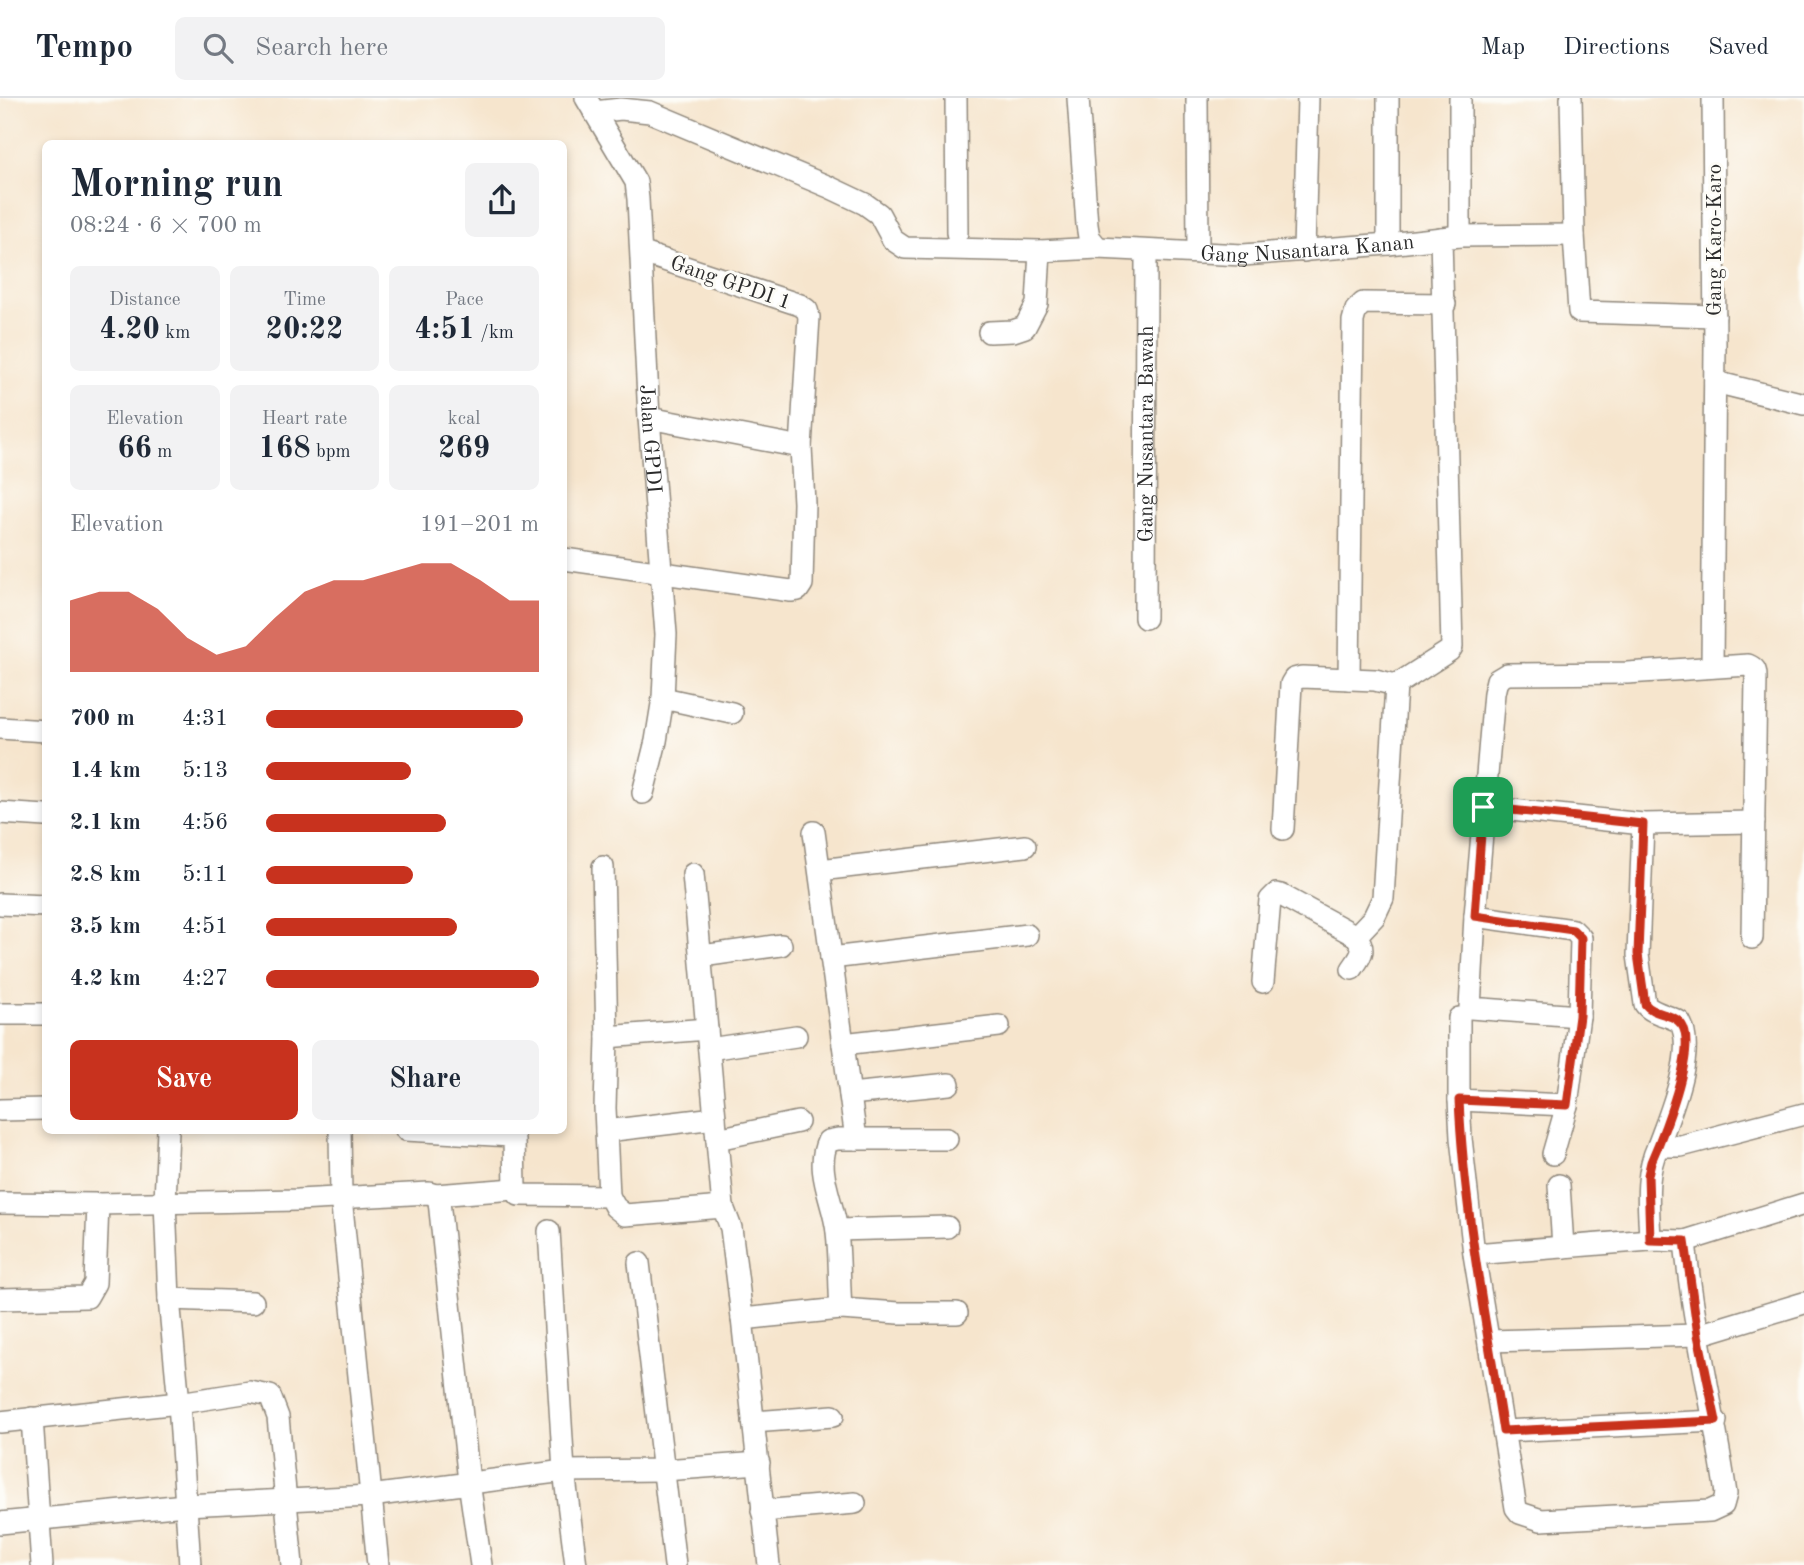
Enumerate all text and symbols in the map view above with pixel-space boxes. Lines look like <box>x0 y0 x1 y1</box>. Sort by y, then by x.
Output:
search box <box>175 17 665 80</box>
icon: search <box>199 29 237 67</box>
text: Tempo <box>35 32 133 65</box>
text: Search here <box>255 35 388 61</box>
text: Map <box>1481 36 1525 60</box>
text: Directions <box>1563 36 1670 60</box>
text: Saved <box>1708 36 1769 60</box>
button: share <box>465 163 539 237</box>
street label: Gang Karo-Karo <box>1705 164 1726 316</box>
text: Morning run <box>70 167 283 205</box>
text: 08:24 · 6 × 700 m <box>70 214 262 237</box>
street label: Gang Nusantara Kanan <box>1200 232 1415 267</box>
street label: Gang GPDI 1 <box>667 253 794 314</box>
text: Distance <box>109 291 181 310</box>
text: Time <box>283 291 326 310</box>
text: Pace <box>445 291 483 310</box>
text: 4.20 <box>99 315 160 345</box>
text: 20:22 <box>265 315 343 345</box>
text: 4:51 <box>414 315 475 345</box>
text: km <box>160 324 190 343</box>
text: /km <box>475 324 514 343</box>
street label: Gang Nusantara Bawah <box>1136 326 1158 542</box>
street label: Jalan GPDI <box>635 384 664 494</box>
text: Elevation <box>106 410 183 429</box>
text: Heart rate <box>262 410 347 429</box>
text: kcal <box>448 410 481 429</box>
text: 66 <box>117 434 152 464</box>
text: 168 <box>258 434 311 464</box>
text: 269 <box>438 434 490 464</box>
text: m <box>152 443 172 462</box>
text: bpm <box>311 443 351 462</box>
text: Elevation <box>70 513 164 536</box>
text: 191–201 m <box>420 513 539 536</box>
text: 700 m <box>70 707 135 730</box>
text: 4:31 <box>182 707 228 730</box>
text: 1.4 km <box>70 759 141 782</box>
text: 5:13 <box>182 759 228 782</box>
pin <box>1453 777 1513 837</box>
icon: arrive <box>1464 788 1502 826</box>
text: 2.1 km <box>70 811 141 834</box>
text: 4:56 <box>182 811 228 834</box>
text: 2.8 km <box>70 863 141 886</box>
text: 5:11 <box>182 863 228 886</box>
text: 3.5 km <box>70 915 141 938</box>
text: 4:51 <box>182 915 228 938</box>
text: 4.2 km <box>70 967 141 990</box>
text: 4:27 <box>182 967 228 990</box>
button: Save <box>70 1040 298 1120</box>
button: Share <box>312 1040 539 1120</box>

